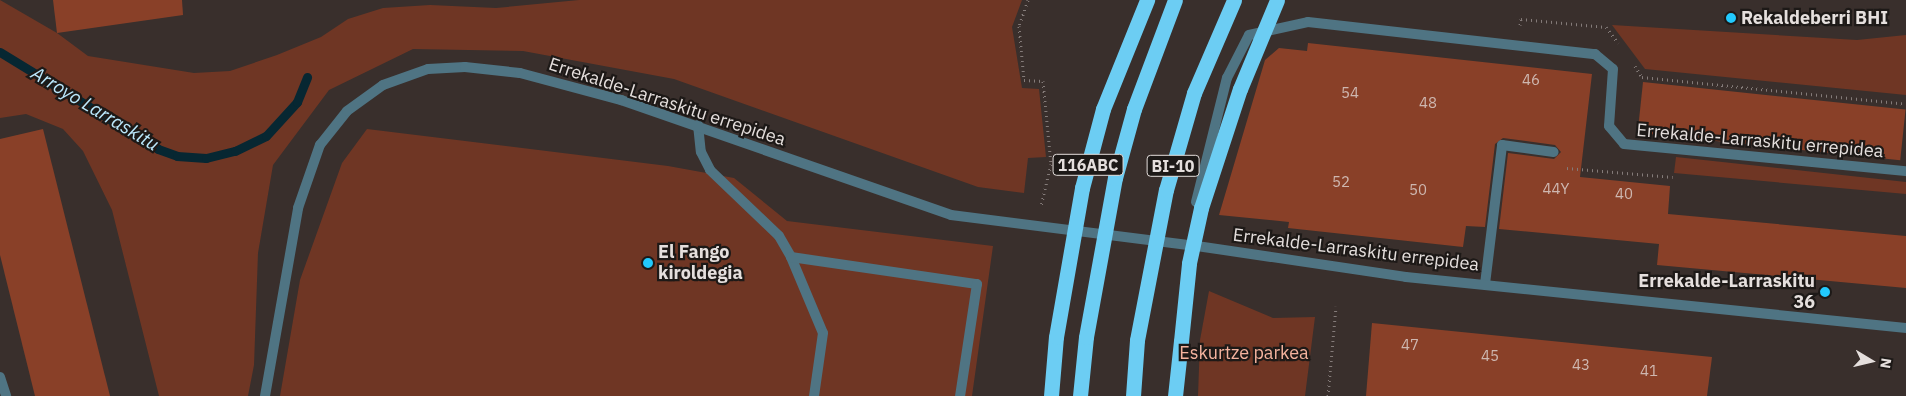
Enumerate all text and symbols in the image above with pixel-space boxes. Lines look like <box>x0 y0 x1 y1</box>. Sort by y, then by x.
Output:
place label: Rekaldeberri BHI <box>1741 7 1888 29</box>
marker: Rekaldeberri BHI <box>1725 12 1737 24</box>
street label: Errekalde-Larraskitu errepidea <box>546 53 788 151</box>
water label: Arroyo Larraskitu <box>27 62 163 156</box>
house number: 46 <box>1522 71 1540 89</box>
house number: 54 <box>1341 84 1359 102</box>
house number: 48 <box>1419 94 1437 112</box>
street label: Errekalde-Larraskitu errepidea <box>1636 119 1884 163</box>
road number: 116ABC <box>1052 152 1124 178</box>
road number: BI-10 <box>1146 153 1200 180</box>
house number: 52 <box>1332 173 1350 191</box>
house number: 44Y <box>1543 180 1569 198</box>
house number: 50 <box>1409 181 1427 199</box>
house number: 40 <box>1615 185 1633 203</box>
street label: Errekalde-Larraskitu errepidea <box>1232 224 1480 276</box>
place label: El Fango kiroldegia <box>658 242 743 284</box>
marker: El Fango kiroldegia <box>642 257 654 269</box>
place label: Errekalde-Larraskitu 36 <box>1638 271 1815 314</box>
marker: Errekalde-Larraskitu 36 <box>1819 286 1831 298</box>
house number: 47 <box>1401 336 1419 354</box>
north arrow <box>1846 336 1896 386</box>
park label: Eskurtze parkea <box>1179 342 1309 364</box>
house number: 45 <box>1481 347 1499 365</box>
house number: 43 <box>1572 356 1590 374</box>
text: N <box>1876 357 1895 370</box>
house number: 41 <box>1640 362 1658 380</box>

